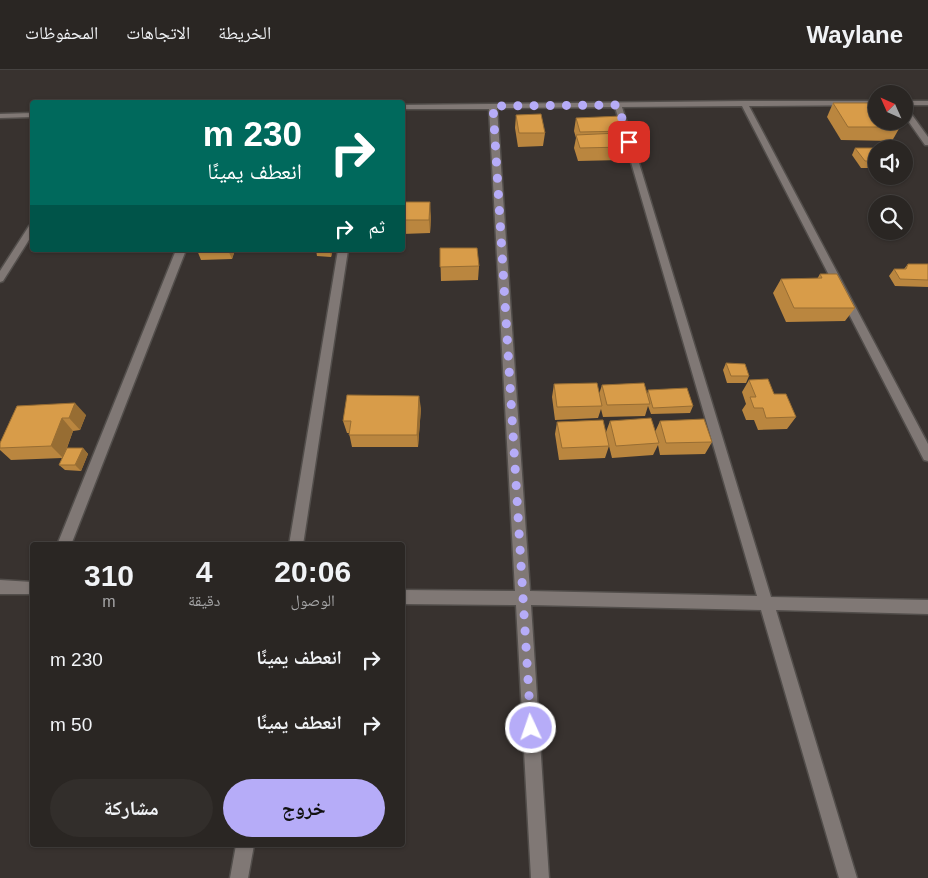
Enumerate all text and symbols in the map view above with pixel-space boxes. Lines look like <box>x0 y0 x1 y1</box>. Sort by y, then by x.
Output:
text: Waylane <box>807 21 903 48</box>
text: المحفوظات <box>25 23 98 43</box>
text: الاتجاهات <box>126 23 190 43</box>
text: الخريطة <box>218 23 271 43</box>
north arrow <box>868 85 912 130</box>
map controls <box>868 85 913 240</box>
text: 230 m <box>203 114 302 153</box>
icon: right <box>320 120 385 185</box>
pin <box>608 121 650 163</box>
icon: arrive <box>615 128 643 156</box>
button: sound <box>868 140 913 185</box>
text: انعطف يمينًا <box>207 159 302 184</box>
button: search <box>868 195 913 240</box>
icon: right <box>330 215 358 243</box>
text: ثم <box>368 216 385 237</box>
text: 4 <box>196 555 213 588</box>
text: 20:06 <box>274 555 351 588</box>
text: 310 <box>84 559 134 592</box>
text: دقيقة <box>188 592 220 609</box>
text: الوصول <box>291 592 335 609</box>
text: m <box>102 593 116 610</box>
icon: right <box>357 646 385 674</box>
text: انعطف يمينًا <box>256 647 342 668</box>
text: 230 m <box>50 649 103 670</box>
position arrow <box>504 701 556 753</box>
icon: right <box>357 711 385 739</box>
text: انعطف يمينًا <box>256 712 342 733</box>
text: 50 m <box>50 714 92 735</box>
button: مشاركة <box>50 779 213 837</box>
button: خروج <box>223 779 385 837</box>

